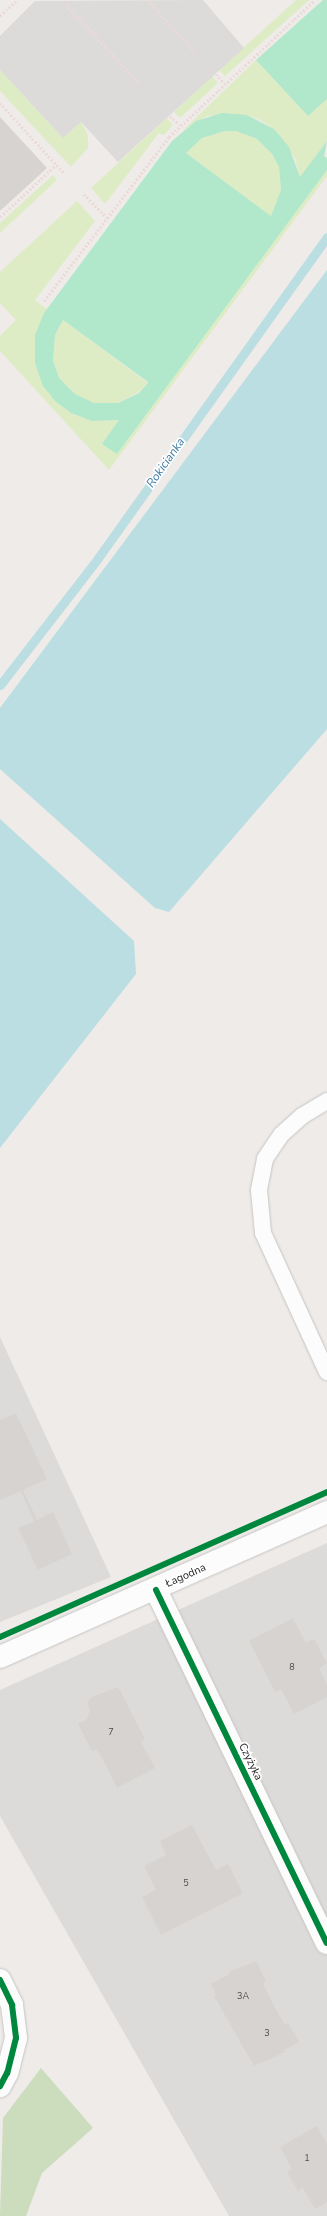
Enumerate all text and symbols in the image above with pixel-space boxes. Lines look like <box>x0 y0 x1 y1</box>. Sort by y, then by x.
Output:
water label: Rokicianka <box>144 435 188 491</box>
street label: Łagodna <box>164 1561 208 1591</box>
house number: 8 <box>289 1662 295 1672</box>
house number: 7 <box>108 1727 114 1737</box>
street label: Czyżyka <box>235 1741 265 1783</box>
house number: 5 <box>183 1878 189 1888</box>
house number: 3A <box>237 1991 249 2001</box>
house number: 3 <box>264 2028 270 2038</box>
house number: 1 <box>304 2153 310 2163</box>

